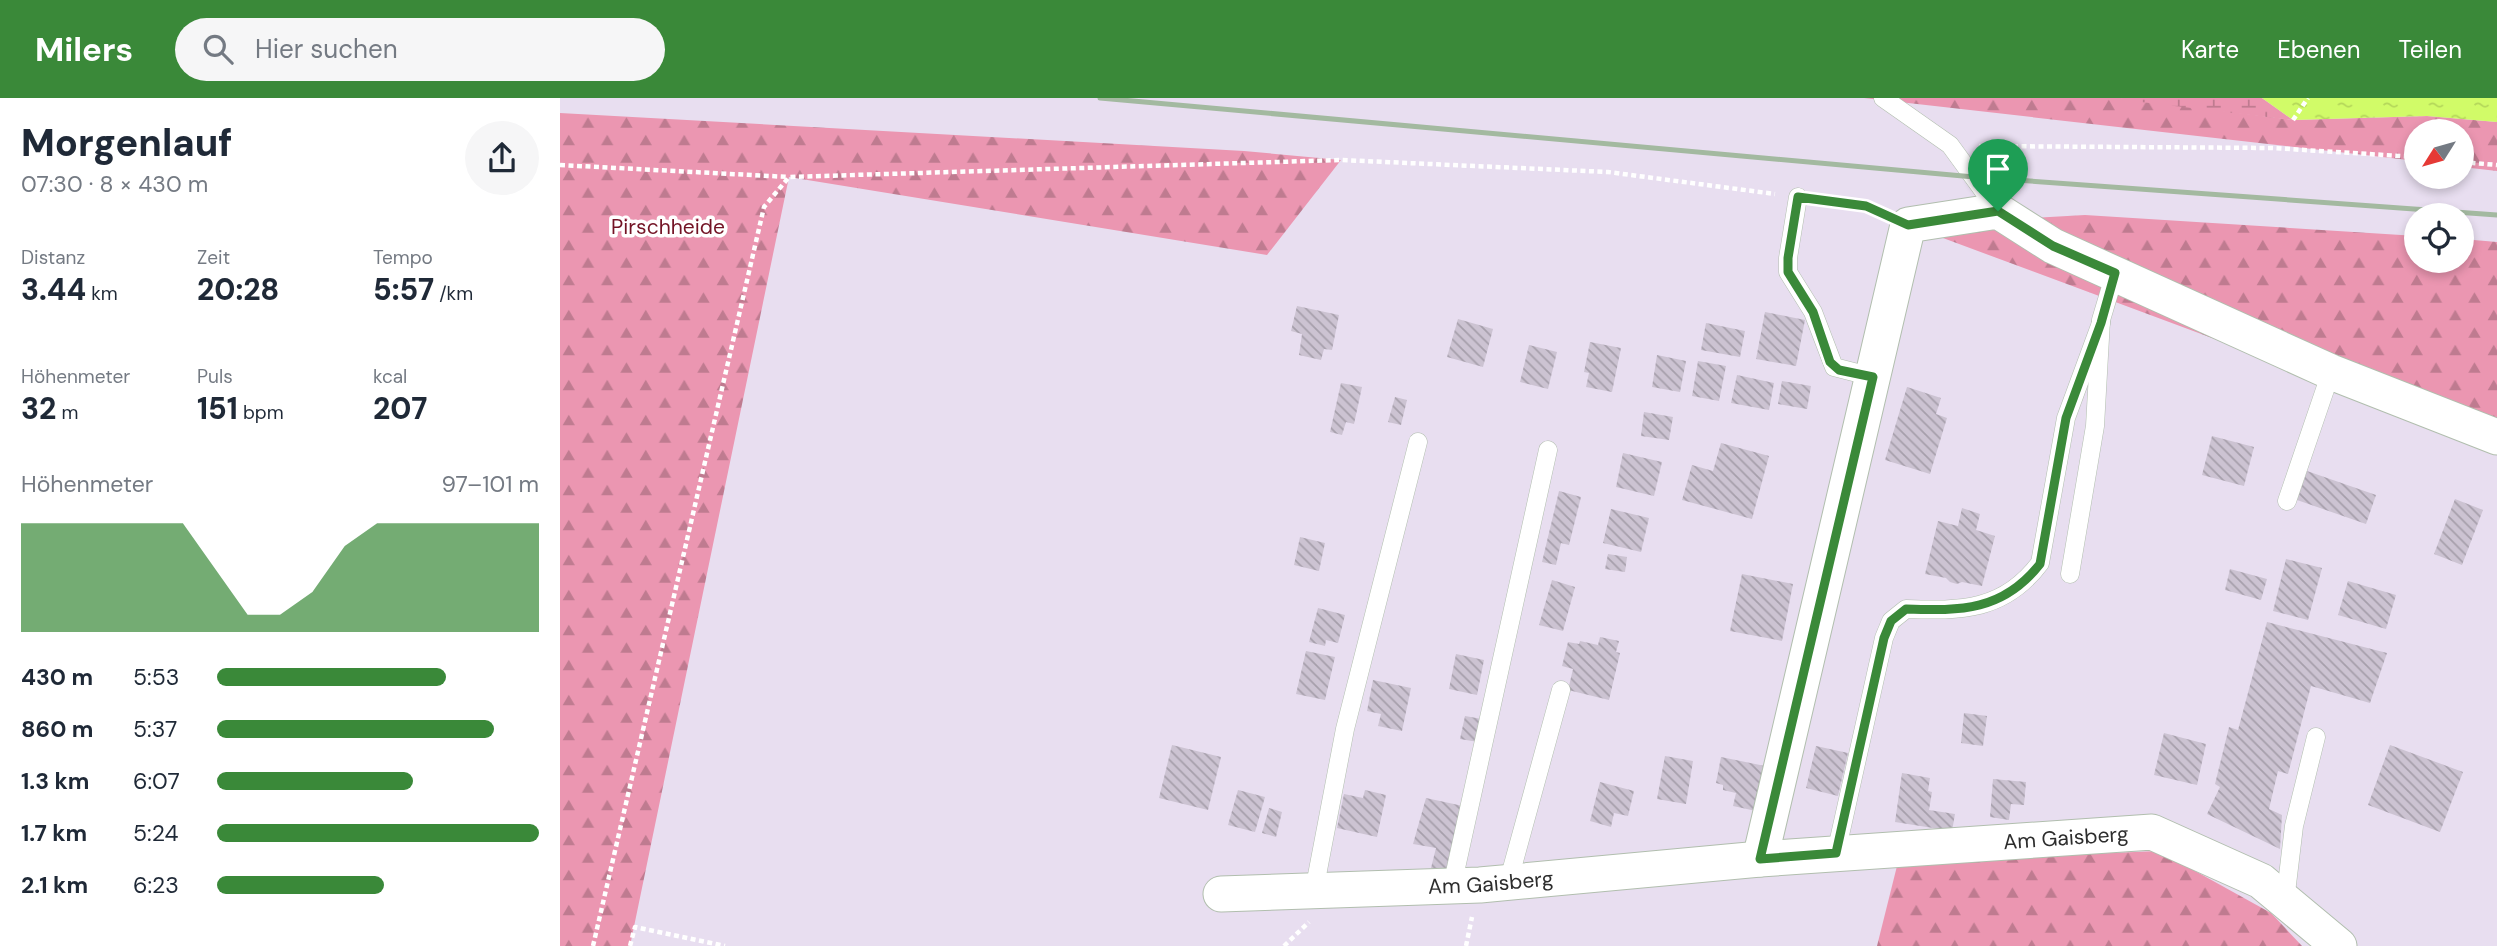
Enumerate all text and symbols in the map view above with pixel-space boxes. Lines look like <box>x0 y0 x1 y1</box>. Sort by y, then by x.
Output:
search box <box>175 18 665 81</box>
text: Milers <box>35 28 133 71</box>
icon: search <box>199 30 237 68</box>
text: Hier suchen <box>255 32 398 66</box>
text: Karte <box>2181 34 2239 65</box>
text: Ebenen <box>2277 34 2361 65</box>
text: Teilen <box>2399 34 2462 65</box>
text: Morgenlauf <box>21 118 232 168</box>
north arrow <box>2404 119 2474 189</box>
map controls <box>2404 119 2474 273</box>
button: share <box>465 121 539 195</box>
pin <box>1968 139 2028 211</box>
icon: arrive <box>1979 150 2017 188</box>
text: 07:30 · 8 × 430 m <box>21 169 208 199</box>
button: locate <box>2404 203 2474 273</box>
park label: Pirschheide <box>611 213 725 241</box>
text: Distanz <box>21 245 85 270</box>
text: Zeit <box>197 245 230 270</box>
text: Tempo <box>373 245 433 270</box>
text: 3.44 <box>21 270 86 309</box>
text: 20:28 <box>197 270 279 309</box>
text: 5:57 <box>373 270 434 309</box>
text: km <box>86 281 118 306</box>
text: /km <box>434 281 473 306</box>
text: Höhenmeter <box>21 364 130 389</box>
text: Puls <box>197 364 233 389</box>
text: kcal <box>373 364 407 389</box>
text: 32 <box>21 389 56 428</box>
text: 151 <box>197 389 238 428</box>
text: 207 <box>373 389 427 428</box>
text: m <box>56 400 78 425</box>
text: bpm <box>238 400 284 425</box>
text: Höhenmeter <box>21 469 153 499</box>
text: 97–101 m <box>442 469 539 499</box>
text: 430 m <box>21 662 93 692</box>
text: 5:53 <box>133 662 179 692</box>
text: 860 m <box>21 714 93 744</box>
text: 5:37 <box>133 714 177 744</box>
text: 1.3 km <box>21 766 89 796</box>
text: 6:07 <box>133 766 180 796</box>
text: 1.7 km <box>21 818 87 848</box>
text: 5:24 <box>133 818 179 848</box>
street label: Am Gaisberg <box>2002 820 2130 856</box>
street label: Am Gaisberg <box>1428 864 1555 901</box>
text: 2.1 km <box>21 870 88 900</box>
text: 6:23 <box>133 870 179 900</box>

